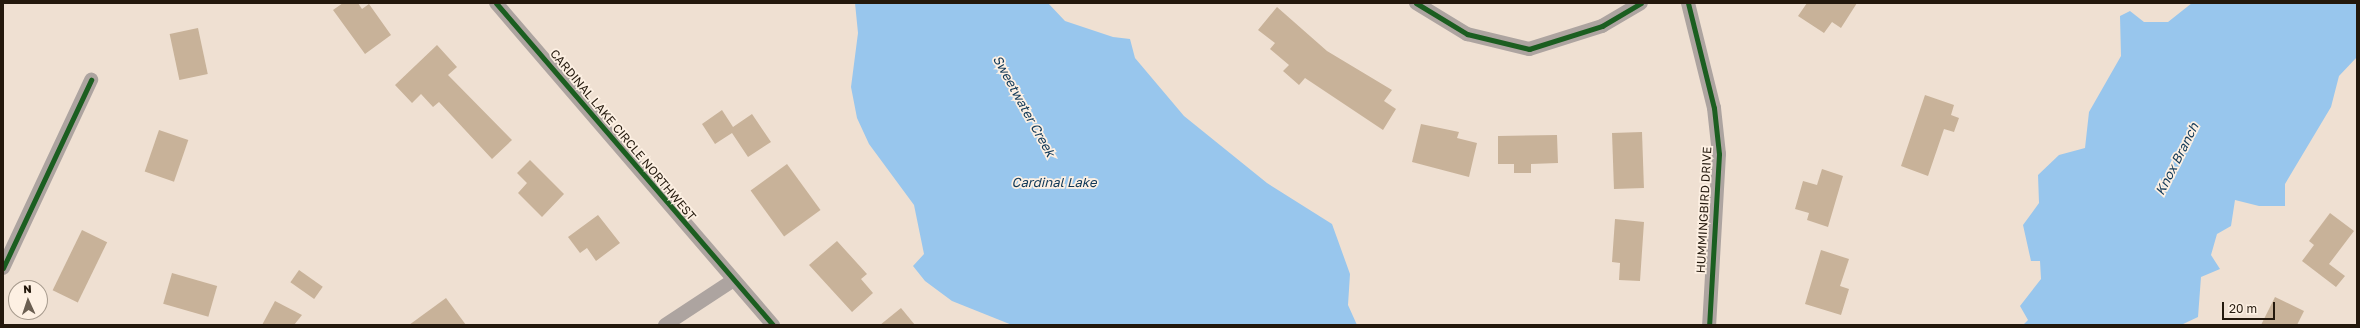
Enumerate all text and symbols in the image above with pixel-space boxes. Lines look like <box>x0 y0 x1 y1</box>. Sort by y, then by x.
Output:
street label: CARDINAL LAKE CIRCLE NORTHWEST <box>547 46 699 224</box>
water label: Sweetwater Creek <box>990 52 1058 160</box>
water label: Knox Branch <box>2152 120 2202 198</box>
street label: HUMMINGBIRD DRIVE <box>1693 146 1715 274</box>
water label: Cardinal Lake <box>1012 174 1096 190</box>
north arrow <box>8 280 48 320</box>
text: N <box>23 282 32 295</box>
scale bar <box>2224 294 2277 320</box>
text: 20 m <box>2229 301 2257 316</box>

